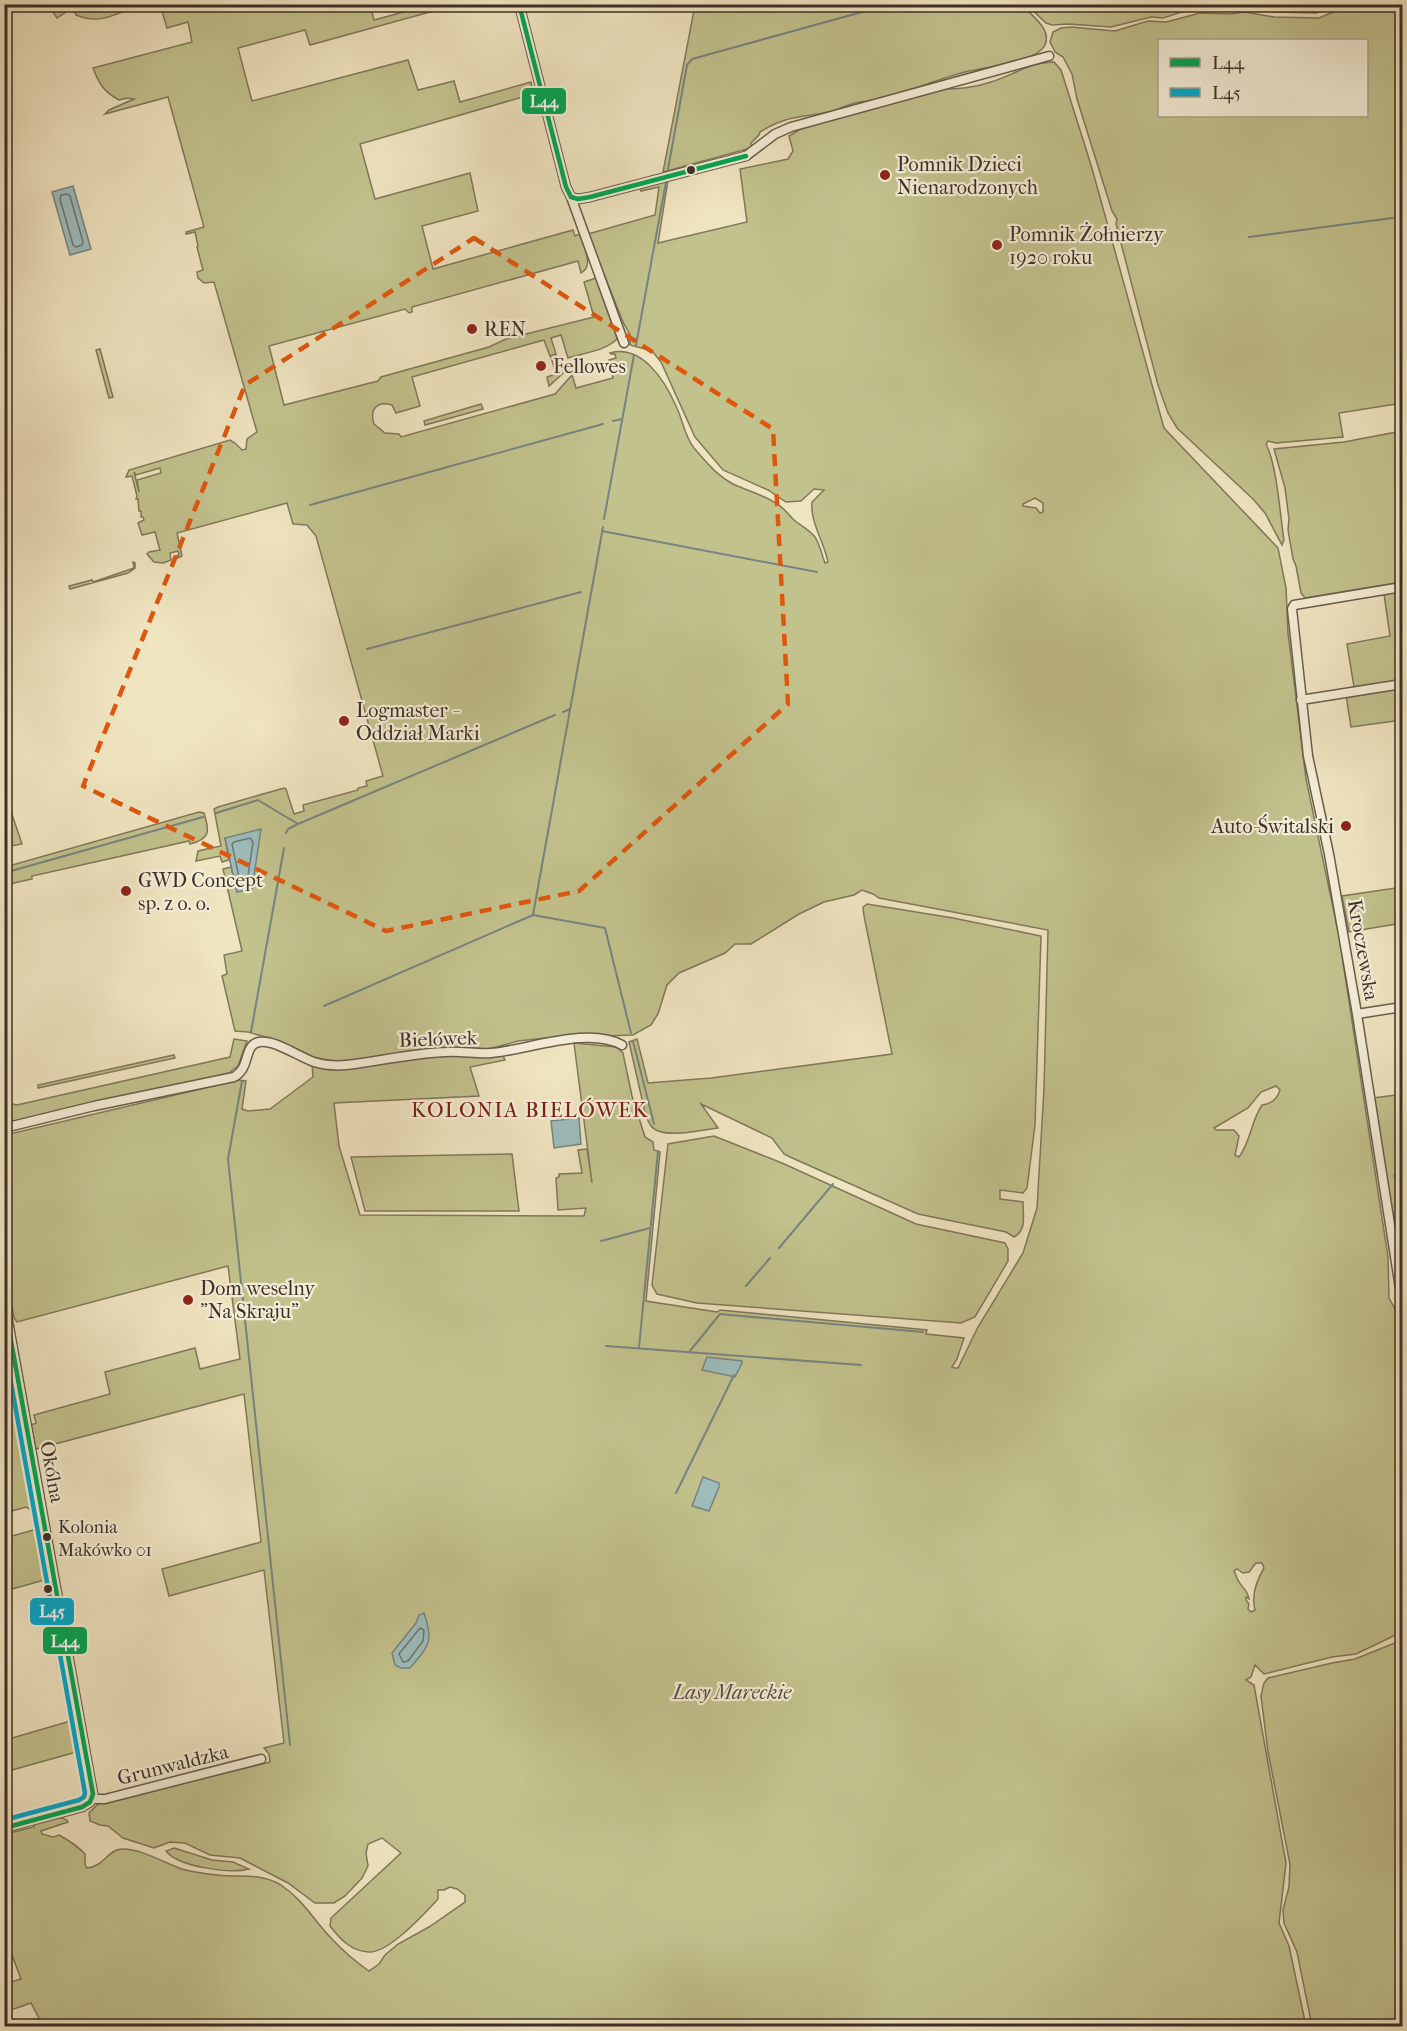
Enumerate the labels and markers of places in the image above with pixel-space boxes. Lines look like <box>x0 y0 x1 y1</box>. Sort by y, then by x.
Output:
place label: Pomnik Dzieci Nienarodzonych <box>897 153 1039 199</box>
unlabelled marker <box>685 164 697 176</box>
marker: Pomnik Dzieci Nienarodzonych <box>878 168 892 182</box>
place label: Pomnik Żołnierzy 1920 roku <box>1009 222 1165 269</box>
marker: Pomnik Żołnierzy 1920 roku <box>990 238 1004 252</box>
place label: REN <box>484 318 526 341</box>
marker: REN <box>465 322 479 336</box>
place label: Fellowes <box>553 355 626 378</box>
marker: Fellowes <box>534 359 548 373</box>
place label: Logmaster - Oddział Marki <box>356 699 480 745</box>
marker: Logmaster - Oddział Marki <box>337 714 351 728</box>
place label: Auto-Świtalski <box>1210 814 1334 838</box>
marker: Auto-Świtalski <box>1339 819 1353 833</box>
place label: GWD Concept sp. z o. o. <box>138 869 263 915</box>
marker: GWD Concept sp. z o. o. <box>119 884 133 898</box>
place label: Dom weselny "Na Skraju" <box>200 1277 316 1323</box>
marker: Dom weselny "Na Skraju" <box>181 1293 195 1307</box>
place label: Kolonia Makówko 01 <box>58 1517 152 1561</box>
marker: Kolonia Makówko 01 <box>41 1531 53 1543</box>
unlabelled marker <box>42 1583 54 1595</box>

